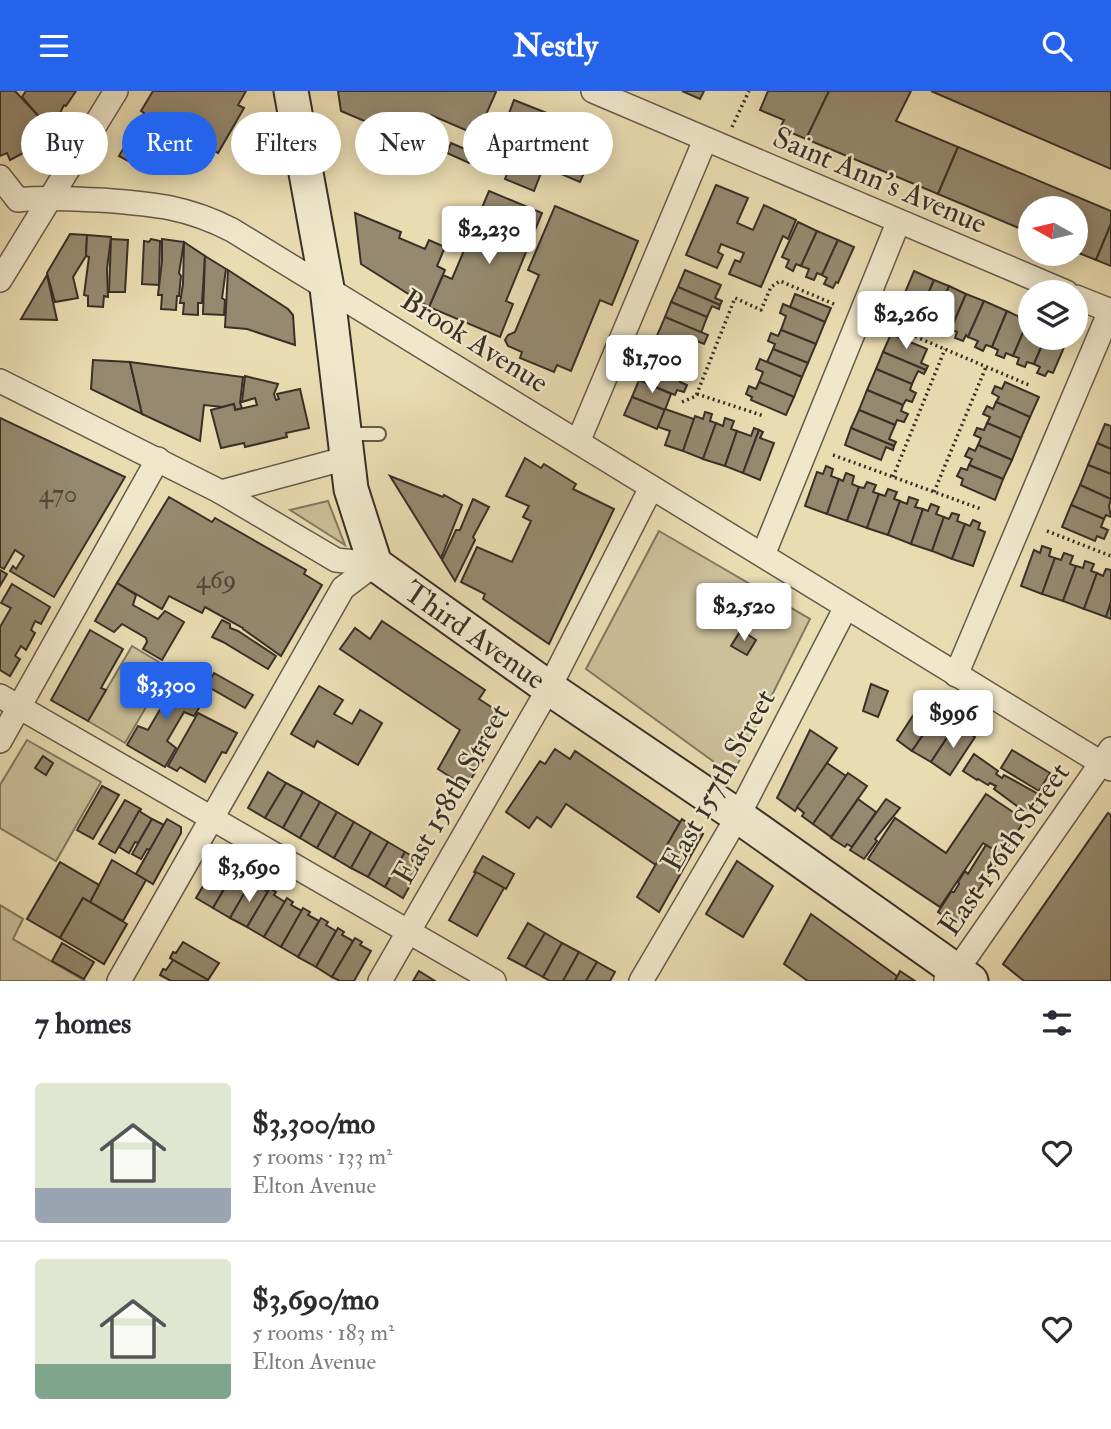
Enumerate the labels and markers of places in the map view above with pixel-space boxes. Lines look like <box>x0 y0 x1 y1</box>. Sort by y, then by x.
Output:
pin: $2,230 <box>432 207 546 266</box>
pin: $2,260 <box>849 292 963 351</box>
pin: $1,700 <box>595 335 709 395</box>
pin: $2,520 <box>687 583 801 643</box>
pin: $3,300 <box>109 663 223 722</box>
pin: $996 <box>912 691 994 750</box>
pin: $3,690 <box>192 845 306 904</box>

